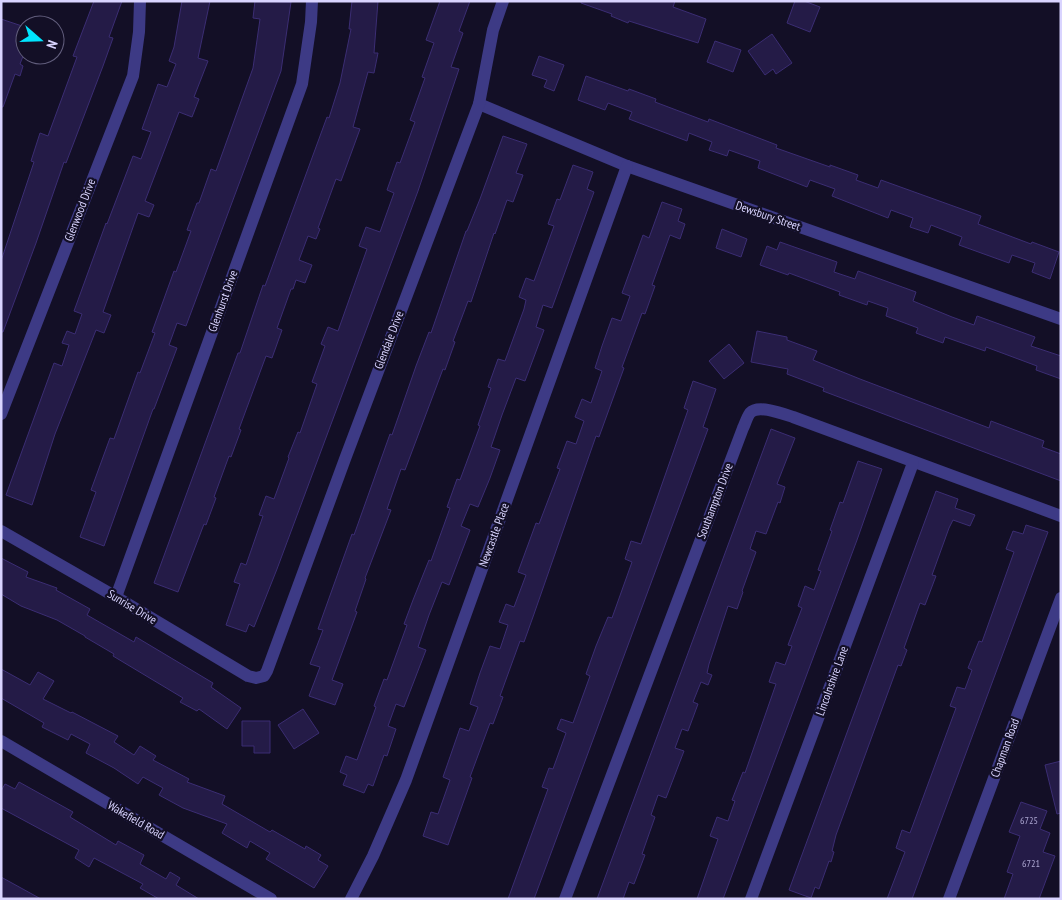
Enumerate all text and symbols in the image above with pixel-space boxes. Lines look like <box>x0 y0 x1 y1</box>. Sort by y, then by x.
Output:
north arrow <box>15 15 65 65</box>
text: N <box>42 38 62 51</box>
street label: Glenwood Drive <box>61 176 98 243</box>
street label: Dewsbury Street <box>734 197 803 234</box>
street label: Glenhurst Drive <box>204 268 241 334</box>
street label: Glendale Drive <box>371 309 406 371</box>
street label: Southampton Drive <box>693 461 736 541</box>
street label: Newcastle Place <box>475 501 512 569</box>
street label: Sunrise Drive <box>105 586 160 627</box>
street label: Lincolnshire Lane <box>812 644 851 718</box>
street label: Chapman Road <box>987 716 1022 779</box>
street label: Wakefield Road <box>105 797 167 842</box>
house number: 6725 <box>1020 814 1038 827</box>
house number: 6721 <box>1022 857 1040 870</box>

